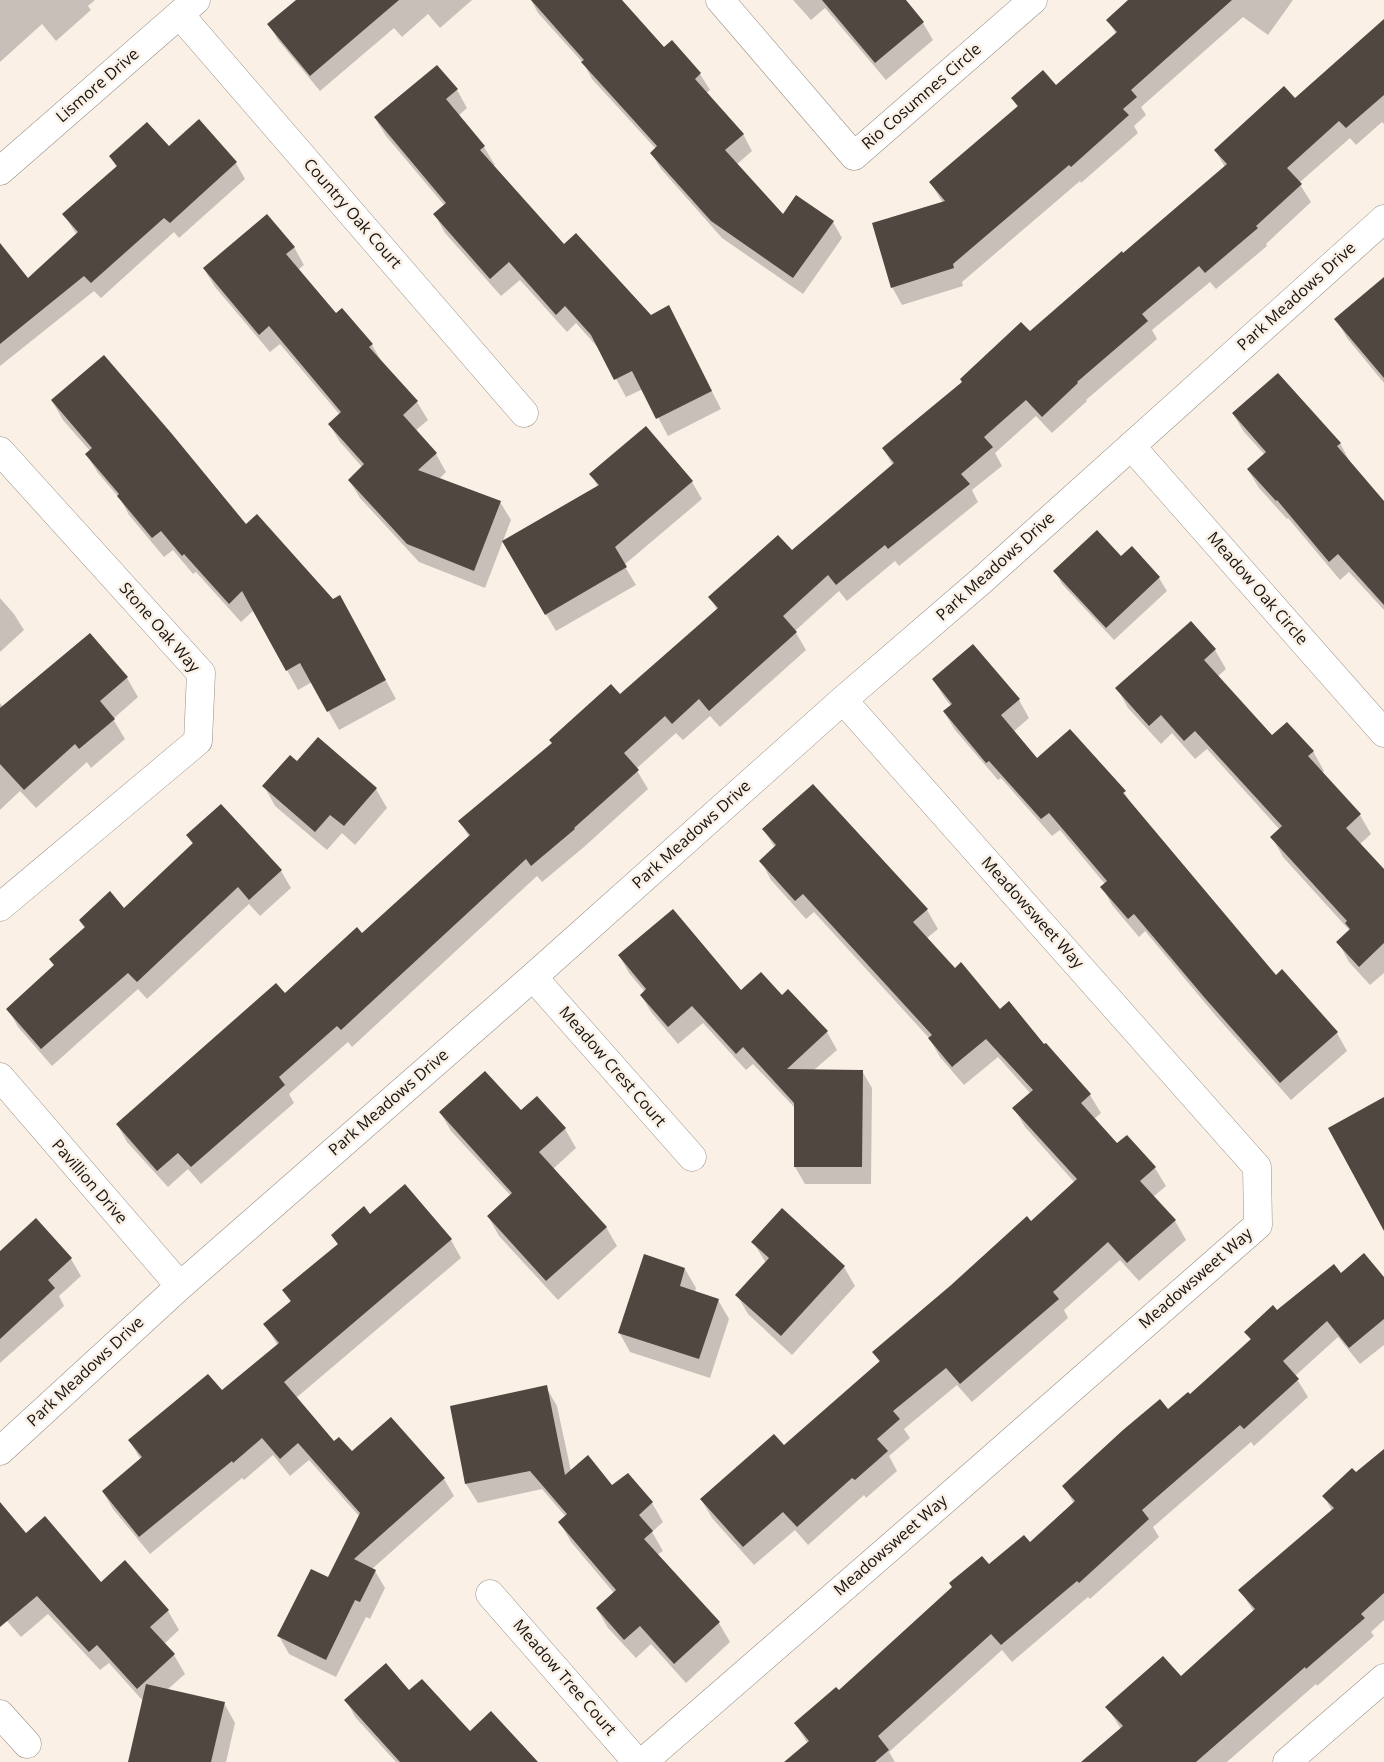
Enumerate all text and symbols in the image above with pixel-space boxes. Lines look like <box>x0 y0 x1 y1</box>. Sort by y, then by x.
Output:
street label: Rio Cosumnes Circle <box>859 40 985 154</box>
street label: Lismore Drive <box>53 45 143 127</box>
street label: Country Oak Court <box>299 155 405 273</box>
street label: Park Meadows Drive <box>1234 239 1360 355</box>
street label: Park Meadows Drive <box>933 509 1059 625</box>
street label: Meadow Oak Circle <box>1203 529 1311 649</box>
street label: Stone Oak Way <box>115 579 203 677</box>
street label: Park Meadows Drive <box>629 777 755 893</box>
street label: Meadowsweet Way <box>977 853 1087 973</box>
street label: Meadow Crest Court <box>555 1003 669 1131</box>
street label: Park Meadows Drive <box>325 1046 453 1160</box>
street label: Pavillion Drive <box>47 1136 131 1228</box>
street label: Meadowsweet Way <box>1136 1225 1256 1333</box>
street label: Park Meadows Drive <box>24 1313 148 1431</box>
street label: Meadowsweet Way <box>831 1492 951 1600</box>
street label: Meadow Tree Court <box>508 1616 620 1740</box>

